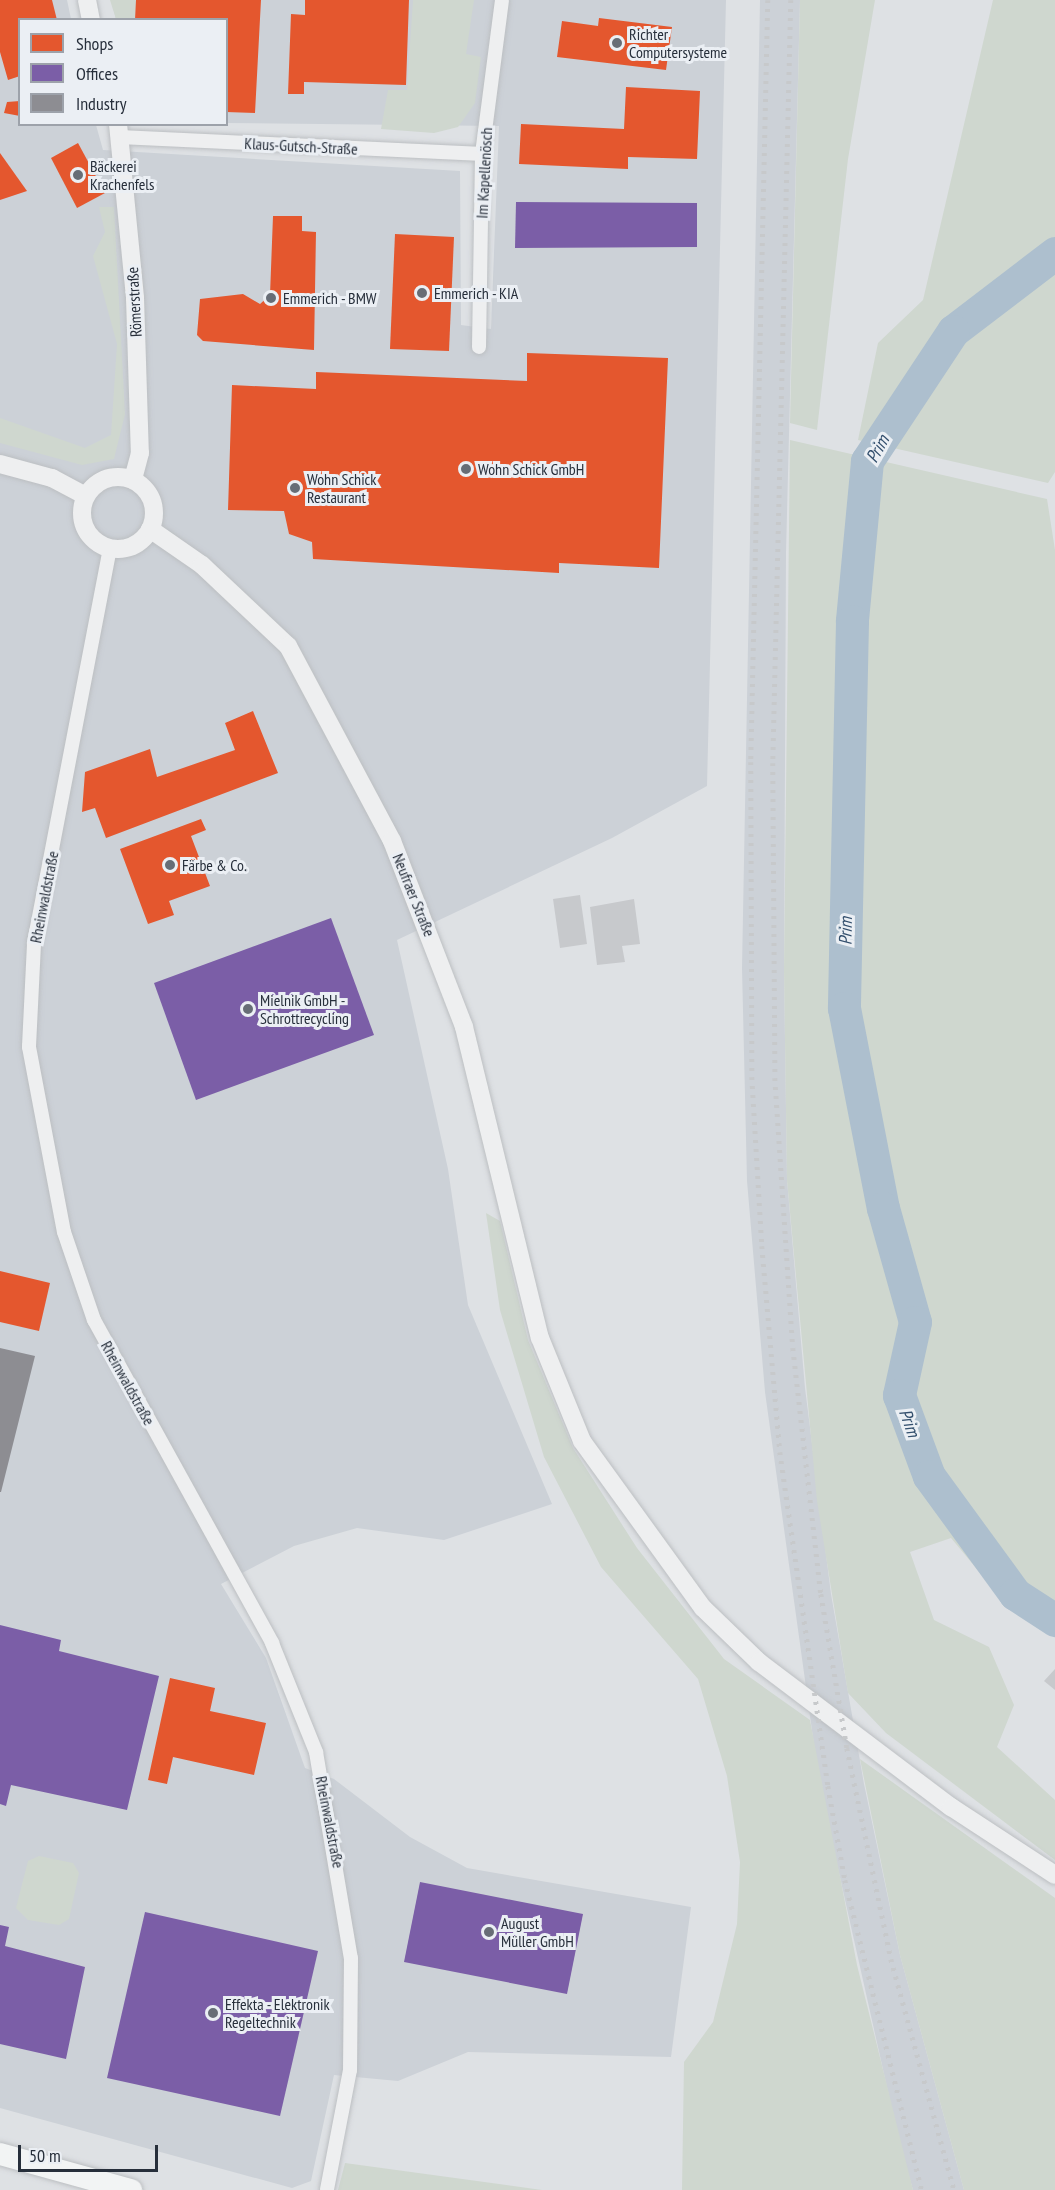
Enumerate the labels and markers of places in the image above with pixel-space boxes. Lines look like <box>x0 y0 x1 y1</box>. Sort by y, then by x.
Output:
place label: Richter Computersysteme <box>629 24 727 62</box>
marker: Richter Computersysteme <box>610 36 624 50</box>
place label: Bäckerei Krachenfels <box>90 156 154 194</box>
marker: Bäckerei Krachenfels <box>71 168 85 182</box>
place label: Emmerich - KIA <box>434 283 520 303</box>
marker: Emmerich - KIA <box>415 286 429 300</box>
place label: Emmerich - BMW <box>283 288 378 308</box>
marker: Emmerich - BMW <box>264 291 278 305</box>
place label: Wohn Schick GmbH <box>478 459 585 479</box>
marker: Wohn Schick GmbH <box>459 462 473 476</box>
place label: Wohn Schick Restaurant <box>307 469 377 507</box>
marker: Wohn Schick Restaurant <box>288 481 302 495</box>
place label: Färbe & Co. <box>182 855 247 875</box>
marker: Färbe & Co. <box>163 858 177 872</box>
place label: Mielnik GmbH - Schrottrecycling <box>260 990 349 1028</box>
marker: Mielnik GmbH - Schrottrecycling <box>241 1002 255 1016</box>
place label: August Müller GmbH <box>501 1913 574 1951</box>
marker: August Müller GmbH <box>482 1925 496 1939</box>
place label: Effekta - Elektronik Regeltechnik <box>225 1994 331 2032</box>
marker: Effekta - Elektronik Regeltechnik <box>206 2006 220 2020</box>

